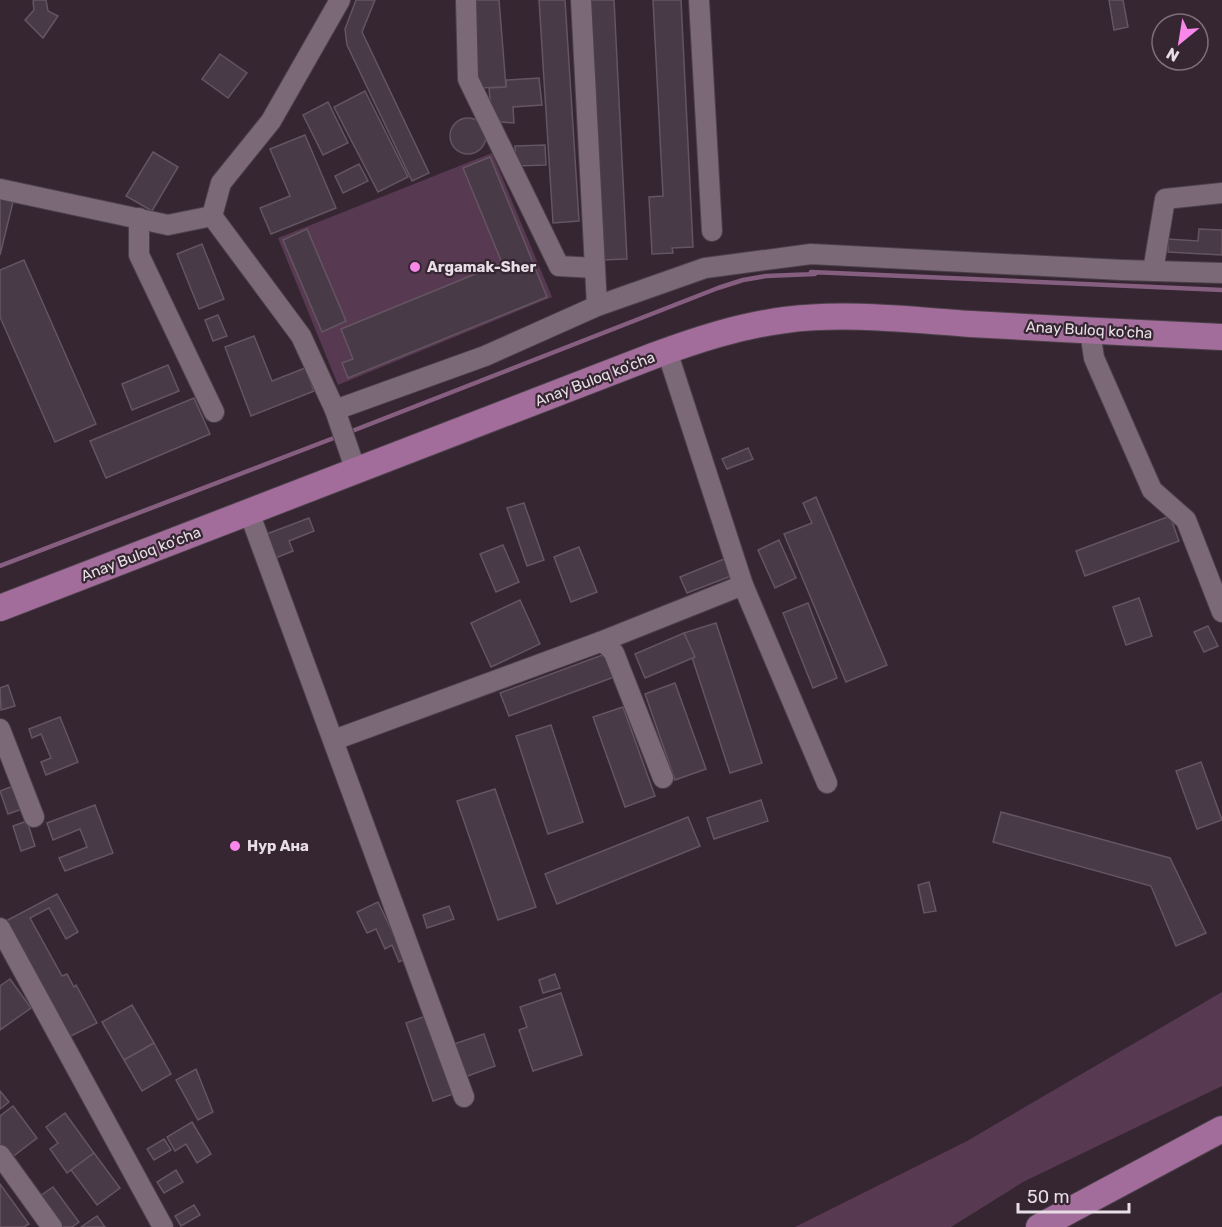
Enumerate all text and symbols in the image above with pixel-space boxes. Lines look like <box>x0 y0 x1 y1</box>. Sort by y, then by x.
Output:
north arrow <box>1150 12 1210 72</box>
text: N <box>1163 43 1182 66</box>
place label: Argamak-Sher <box>427 258 536 276</box>
marker: Argamak-Sher <box>408 260 422 274</box>
street label: Anay Buloq ko'cha <box>1025 318 1153 342</box>
street label: Anay Buloq ko'cha <box>533 348 657 410</box>
street label: Anay Buloq ko'cha <box>79 523 203 585</box>
place label: Нур Ана <box>247 837 309 855</box>
marker: Нур Ана <box>228 839 242 853</box>
scale bar <box>1018 1176 1129 1214</box>
text: 50 m <box>1027 1186 1070 1208</box>

